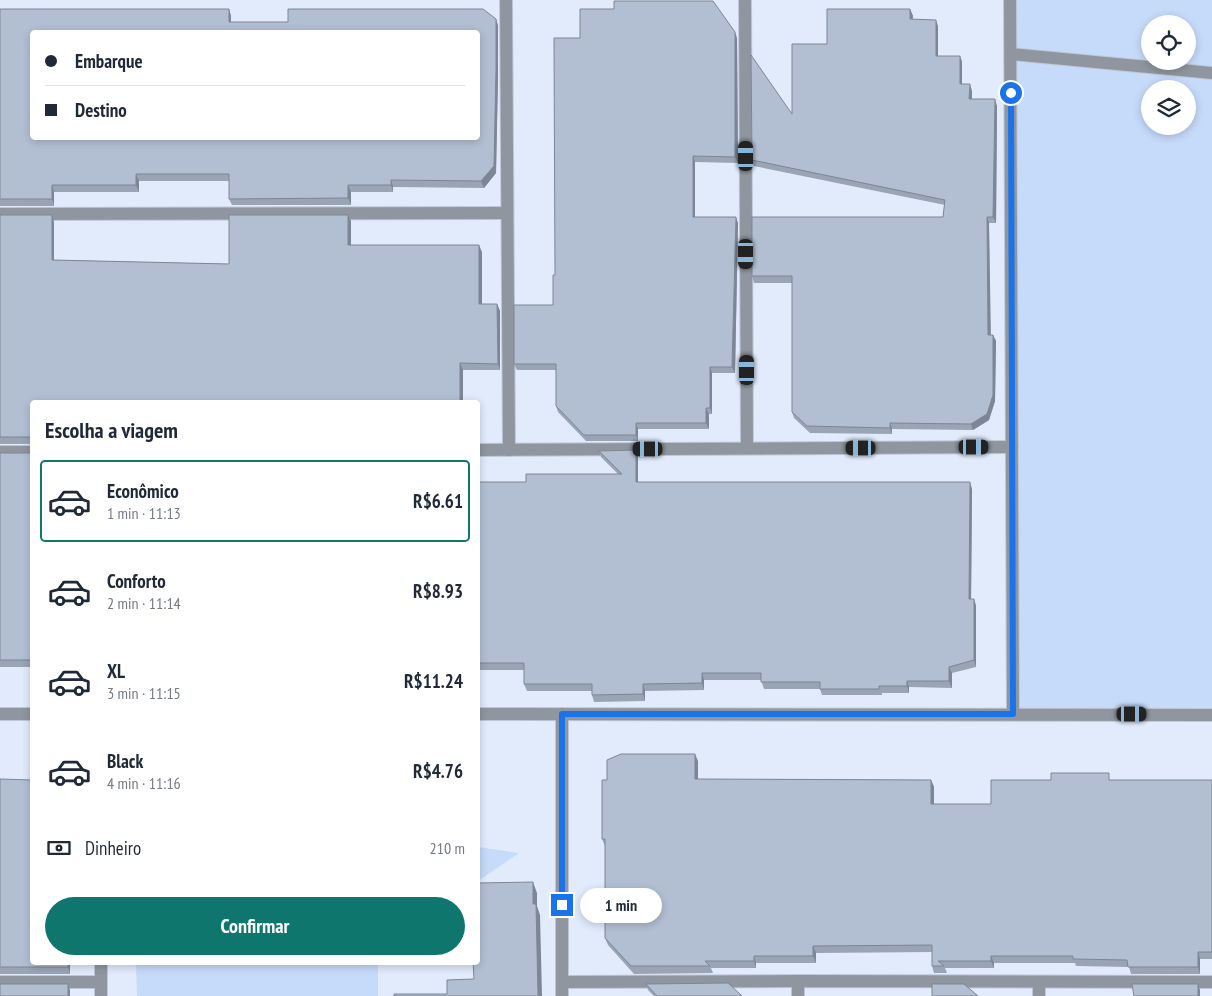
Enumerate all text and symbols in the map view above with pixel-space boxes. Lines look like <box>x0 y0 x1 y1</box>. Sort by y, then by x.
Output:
map controls <box>1141 15 1196 135</box>
button: locate <box>1141 15 1196 70</box>
text: Embarque <box>75 49 143 73</box>
button: layers <box>1141 80 1196 135</box>
route start <box>1000 82 1022 104</box>
text: Destino <box>75 98 127 122</box>
car <box>738 141 753 171</box>
car <box>738 239 753 269</box>
car <box>739 355 754 385</box>
text: Escolha a viagem <box>45 416 178 444</box>
car <box>959 440 989 455</box>
car <box>846 441 876 456</box>
car <box>633 442 663 457</box>
icon: car <box>47 479 92 524</box>
text: Econômico <box>107 479 179 503</box>
text: R$6.61 <box>413 489 463 513</box>
text: 1 min · 11:13 <box>107 503 181 523</box>
icon: car <box>47 569 92 614</box>
text: Conforto <box>107 569 166 593</box>
text: R$8.93 <box>413 579 463 603</box>
text: 2 min · 11:14 <box>107 593 181 613</box>
icon: car <box>47 659 92 704</box>
text: XL <box>107 659 125 683</box>
text: R$11.24 <box>404 669 463 693</box>
text: 3 min · 11:15 <box>107 683 181 703</box>
car <box>1117 707 1147 722</box>
icon: car <box>47 749 92 794</box>
text: Black <box>107 749 143 773</box>
text: R$4.76 <box>413 759 463 783</box>
text: 4 min · 11:16 <box>107 773 181 793</box>
icon: cash <box>45 834 73 862</box>
text: Dinheiro <box>85 836 141 860</box>
text: 210 m <box>430 838 465 858</box>
callout: 1 min <box>580 888 662 922</box>
route end <box>551 894 573 916</box>
text: 1 min <box>605 895 637 915</box>
button: Confirmar <box>45 897 465 955</box>

